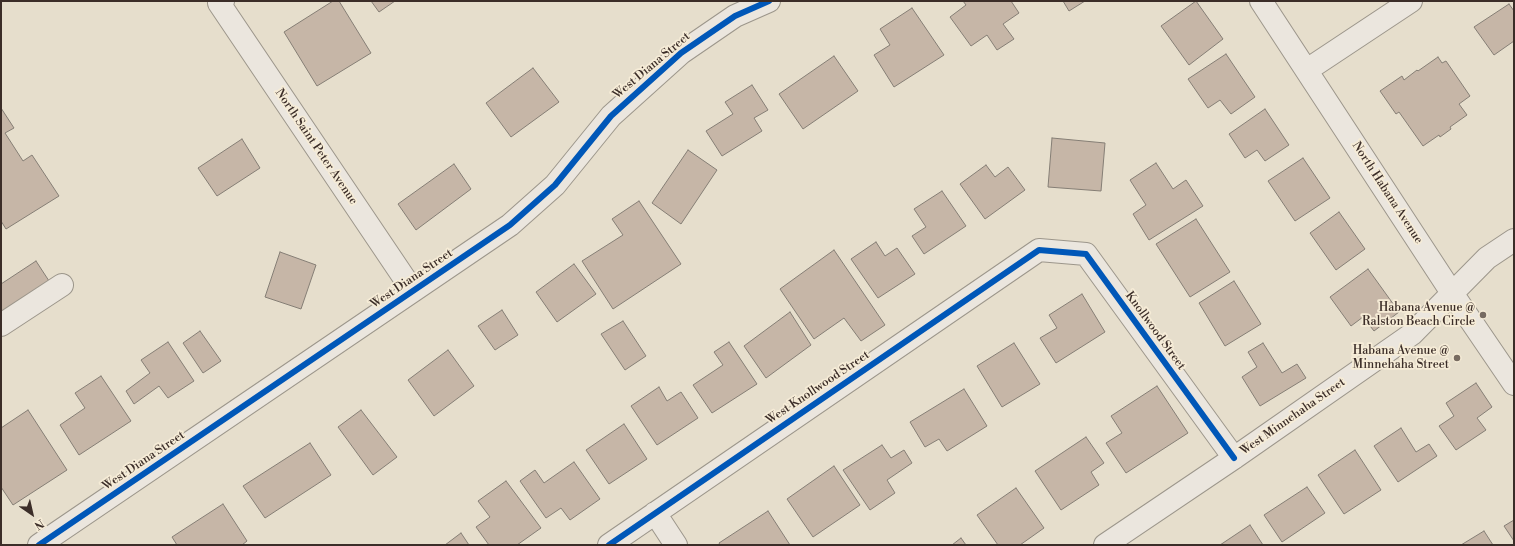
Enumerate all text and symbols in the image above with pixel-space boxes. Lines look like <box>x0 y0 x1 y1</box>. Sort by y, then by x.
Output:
street label: West Diana Street <box>611 30 693 102</box>
street label: North Saint Peter Avenue <box>272 86 360 208</box>
street label: North Habana Avenue <box>1349 139 1425 247</box>
street label: West Diana Street <box>368 246 456 312</box>
street label: Knollwood Street <box>1122 289 1188 373</box>
place label: Habana Avenue @ Ralston Beach Circle <box>1362 301 1475 329</box>
marker: Habana Avenue @ Ralston Beach Circle <box>1478 310 1488 320</box>
place label: Habana Avenue @ Minnehaha Street <box>1353 344 1449 372</box>
street label: West Knollwood Street <box>764 348 872 428</box>
marker: Habana Avenue @ Minnehaha Street <box>1452 353 1462 363</box>
street label: West Minnehaha Street <box>1238 375 1348 459</box>
street label: West Diana Street <box>100 428 188 494</box>
north arrow <box>12 494 52 534</box>
text: N <box>31 516 46 532</box>

